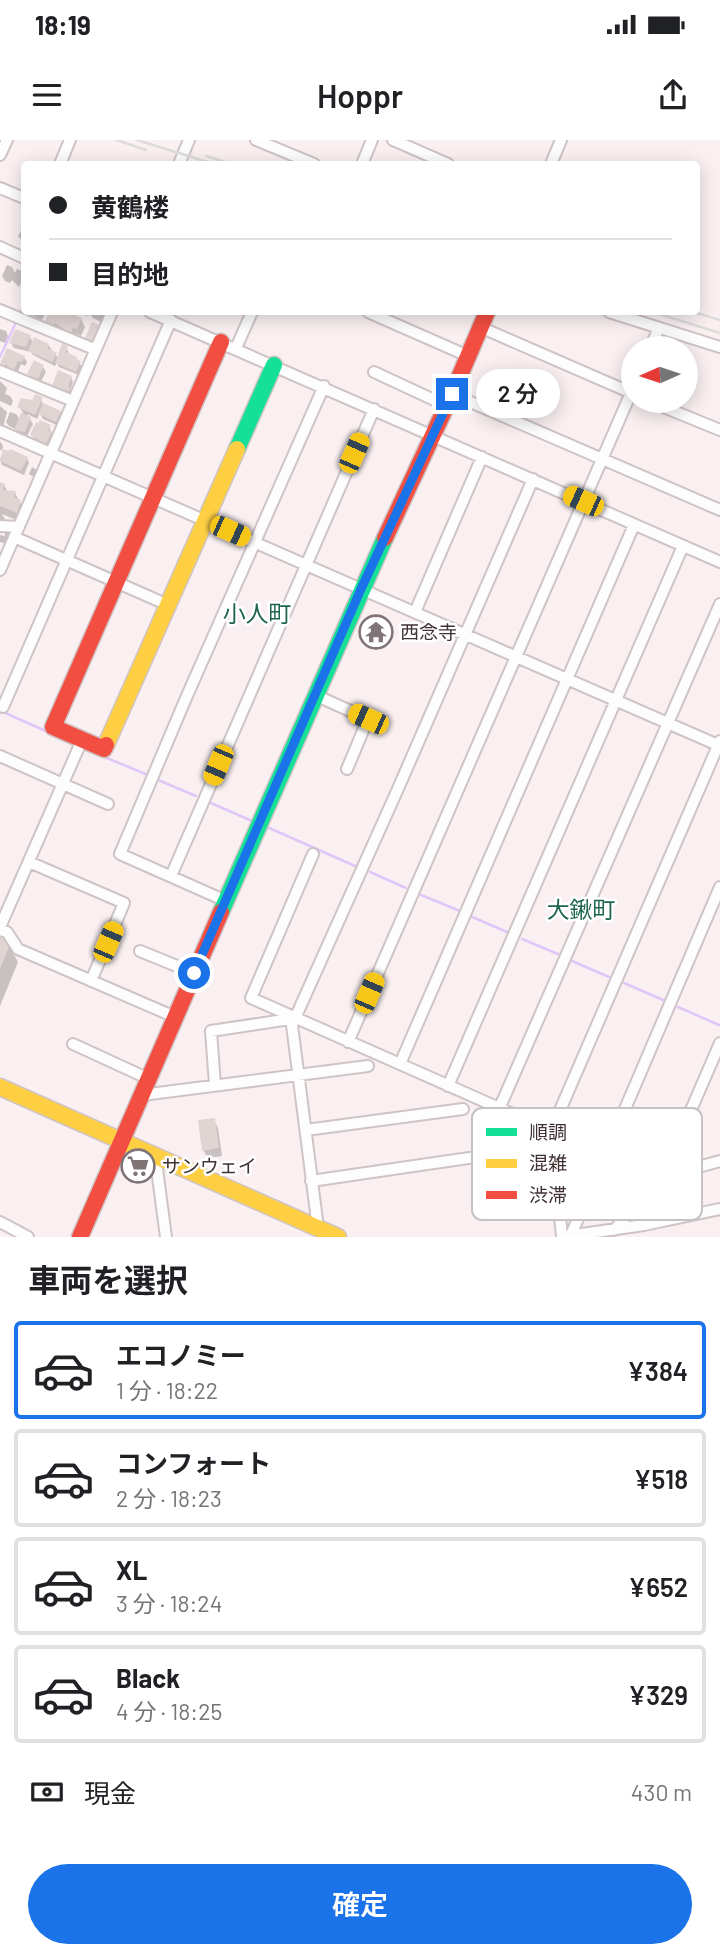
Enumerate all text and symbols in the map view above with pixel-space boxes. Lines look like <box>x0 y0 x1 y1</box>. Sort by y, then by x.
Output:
text: 18:19 <box>35 9 91 40</box>
icon: menu <box>28 76 66 114</box>
text: Hoppr <box>317 76 403 114</box>
icon: share <box>654 76 692 114</box>
text: 黄鶴楼 <box>91 191 169 222</box>
text: 目的地 <box>91 258 169 289</box>
north arrow <box>621 336 698 413</box>
map controls <box>621 336 698 413</box>
callout: 2 分 <box>476 370 560 418</box>
route end <box>436 378 468 410</box>
text: 2 分 <box>498 379 538 407</box>
car <box>336 430 373 476</box>
car <box>560 483 607 519</box>
car <box>207 513 254 549</box>
district label: 小人町 <box>223 599 292 627</box>
temple icon: 西念寺 <box>357 613 395 651</box>
place label: 西念寺 <box>400 620 457 643</box>
car <box>345 701 392 737</box>
car <box>201 742 236 788</box>
district label: 大鍬町 <box>547 895 616 923</box>
car <box>91 919 126 965</box>
route start <box>178 957 210 989</box>
car <box>352 970 387 1016</box>
legend <box>472 1108 702 1220</box>
text: 順調 <box>529 1120 567 1143</box>
supermarket icon: サンウェイ <box>119 1147 157 1185</box>
text: 混雑 <box>529 1151 567 1174</box>
place label: サンウェイ <box>162 1154 257 1177</box>
text: 渋滞 <box>529 1183 567 1206</box>
text: 車両を選択 <box>28 1260 188 1298</box>
icon: car <box>32 1339 95 1402</box>
text: エコノミー <box>116 1339 246 1370</box>
text: ¥384 <box>627 1355 688 1386</box>
text: 1 分 · 18:22 <box>116 1376 218 1404</box>
icon: car <box>32 1447 95 1510</box>
text: コンフォート <box>116 1447 271 1478</box>
text: ¥518 <box>634 1463 688 1494</box>
text: 2 分 · 18:23 <box>116 1484 222 1512</box>
text: XL <box>116 1554 147 1585</box>
icon: car <box>32 1555 95 1618</box>
text: ¥652 <box>628 1571 688 1602</box>
text: 3 分 · 18:24 <box>116 1589 222 1617</box>
text: Black <box>116 1662 180 1693</box>
icon: car <box>32 1663 95 1726</box>
text: ¥329 <box>628 1679 688 1710</box>
text: 4 分 · 18:25 <box>116 1697 222 1725</box>
icon: cash <box>28 1773 66 1811</box>
text: 現金 <box>84 1777 136 1808</box>
text: 430 m <box>631 1778 692 1806</box>
button: 確定 <box>28 1864 692 1944</box>

